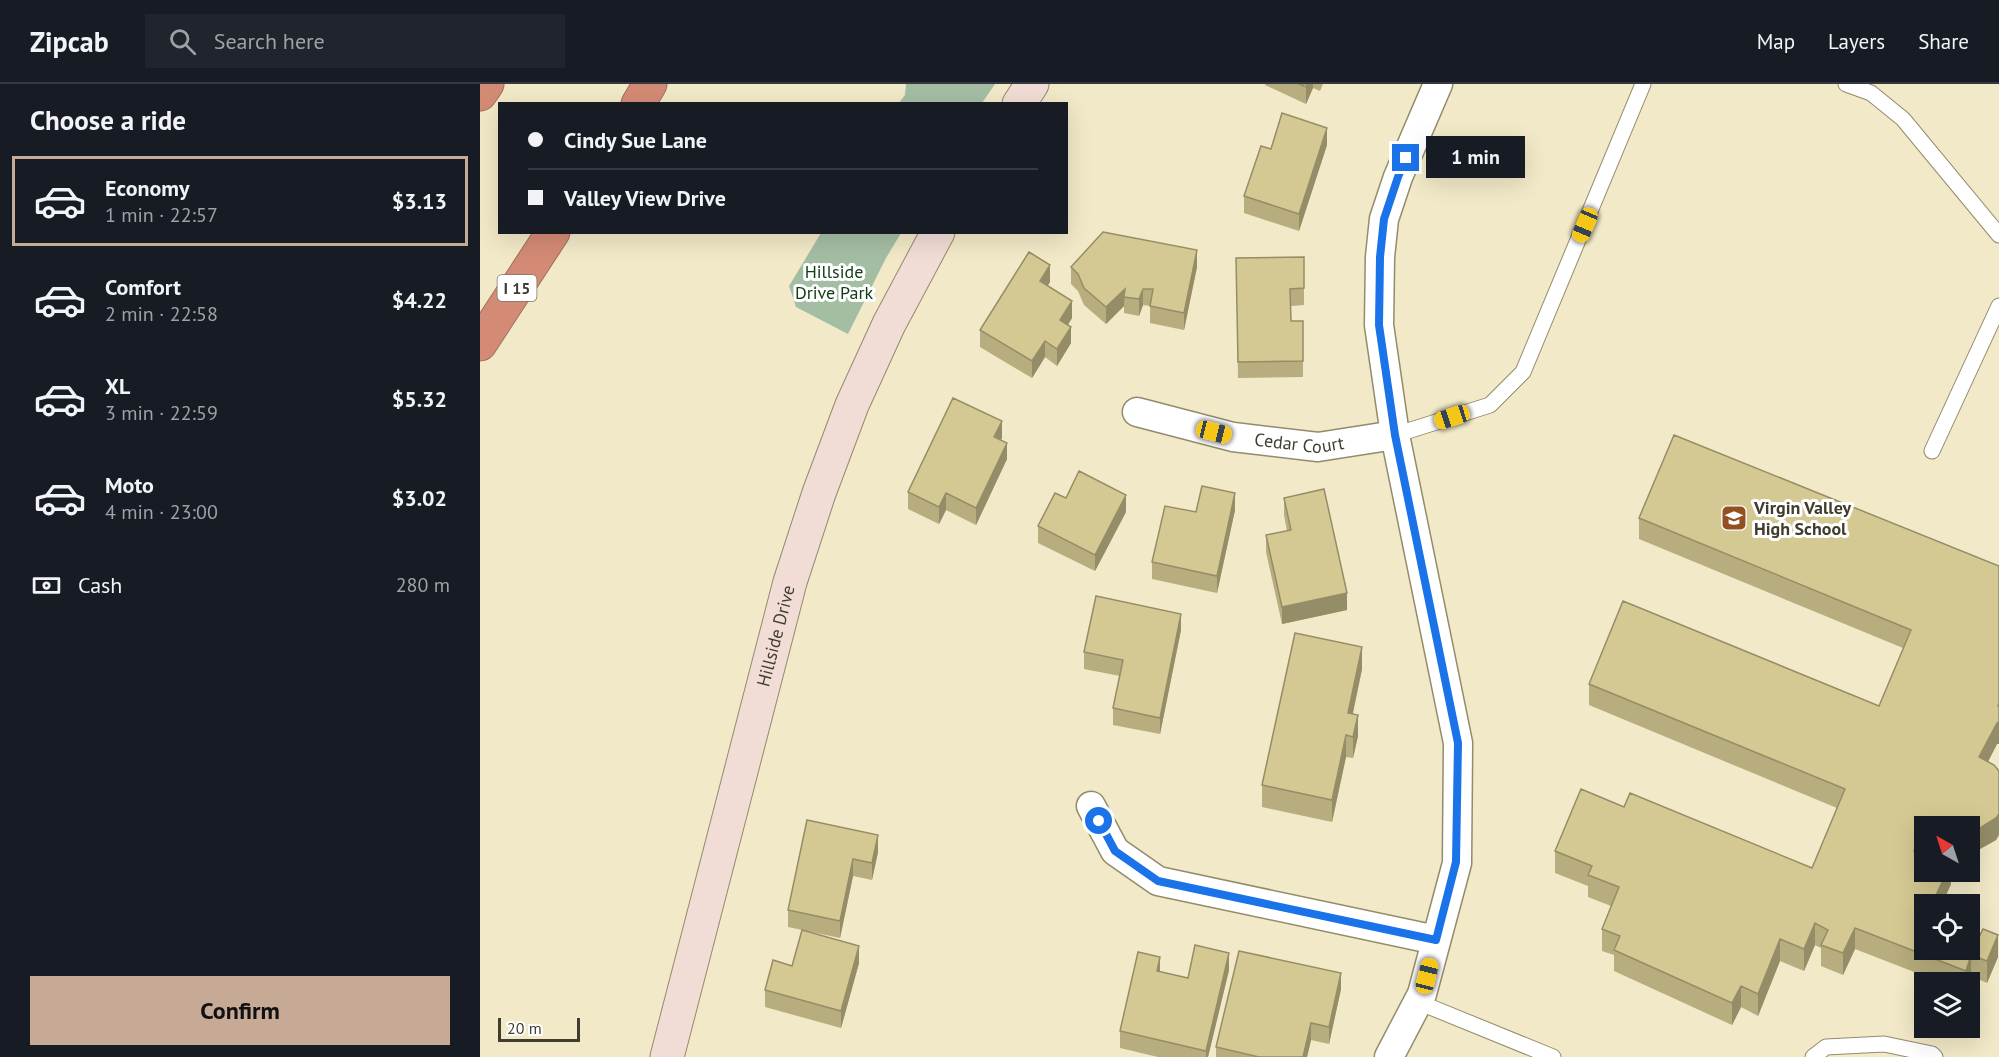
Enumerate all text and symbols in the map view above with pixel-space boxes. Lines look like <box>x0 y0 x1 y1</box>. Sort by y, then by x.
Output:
search box <box>145 14 565 68</box>
text: Zipcab <box>30 23 109 60</box>
icon: search <box>166 25 199 58</box>
text: Search here <box>214 27 325 55</box>
text: Map <box>1757 28 1795 55</box>
text: Layers <box>1828 28 1885 55</box>
text: Share <box>1918 28 1969 55</box>
text: Choose a ride <box>30 103 186 137</box>
text: Cindy Sue Lane <box>564 126 707 154</box>
callout: 1 min <box>1427 137 1526 179</box>
route end <box>1392 144 1419 171</box>
text: 1 min <box>1451 144 1500 170</box>
icon: car <box>33 174 87 228</box>
text: Economy <box>105 174 189 202</box>
text: Valley View Drive <box>564 184 726 212</box>
text: $3.13 <box>392 187 447 215</box>
text: 1 min · 22:57 <box>105 202 218 228</box>
car <box>1570 205 1600 245</box>
park label: Hillside Drive Park <box>795 260 873 304</box>
icon: car <box>33 273 87 327</box>
text: Comfort <box>105 273 181 301</box>
road number: I 15 <box>498 275 537 301</box>
text: $4.22 <box>392 286 447 314</box>
text: 2 min · 22:58 <box>105 301 218 327</box>
icon: car <box>33 372 87 426</box>
text: XL <box>105 372 130 400</box>
text: $5.32 <box>392 385 447 413</box>
text: 3 min · 22:59 <box>105 400 218 426</box>
car <box>1432 403 1472 431</box>
car <box>1194 419 1234 445</box>
street label: Cedar Court <box>1253 428 1346 458</box>
icon: car <box>33 471 87 525</box>
text: Moto <box>105 471 154 499</box>
text: $3.02 <box>392 484 447 512</box>
place label: Virgin Valley High School <box>1753 496 1852 540</box>
text: 4 min · 23:00 <box>105 499 218 525</box>
school or university icon: Virgin Valley High School <box>1719 503 1749 533</box>
icon: cash <box>30 569 63 602</box>
text: Cash <box>78 571 122 599</box>
text: 280 m <box>396 572 450 598</box>
street label: Hillside Drive <box>751 583 800 689</box>
route start <box>1085 807 1112 834</box>
north arrow <box>1914 816 1980 882</box>
map controls <box>1914 816 1980 1038</box>
button: locate <box>1914 894 1980 960</box>
car <box>1414 956 1440 996</box>
button: layers <box>1914 972 1980 1038</box>
button: Confirm <box>30 976 450 1045</box>
scale bar <box>498 1015 580 1042</box>
text: 20 m <box>507 1018 542 1038</box>

